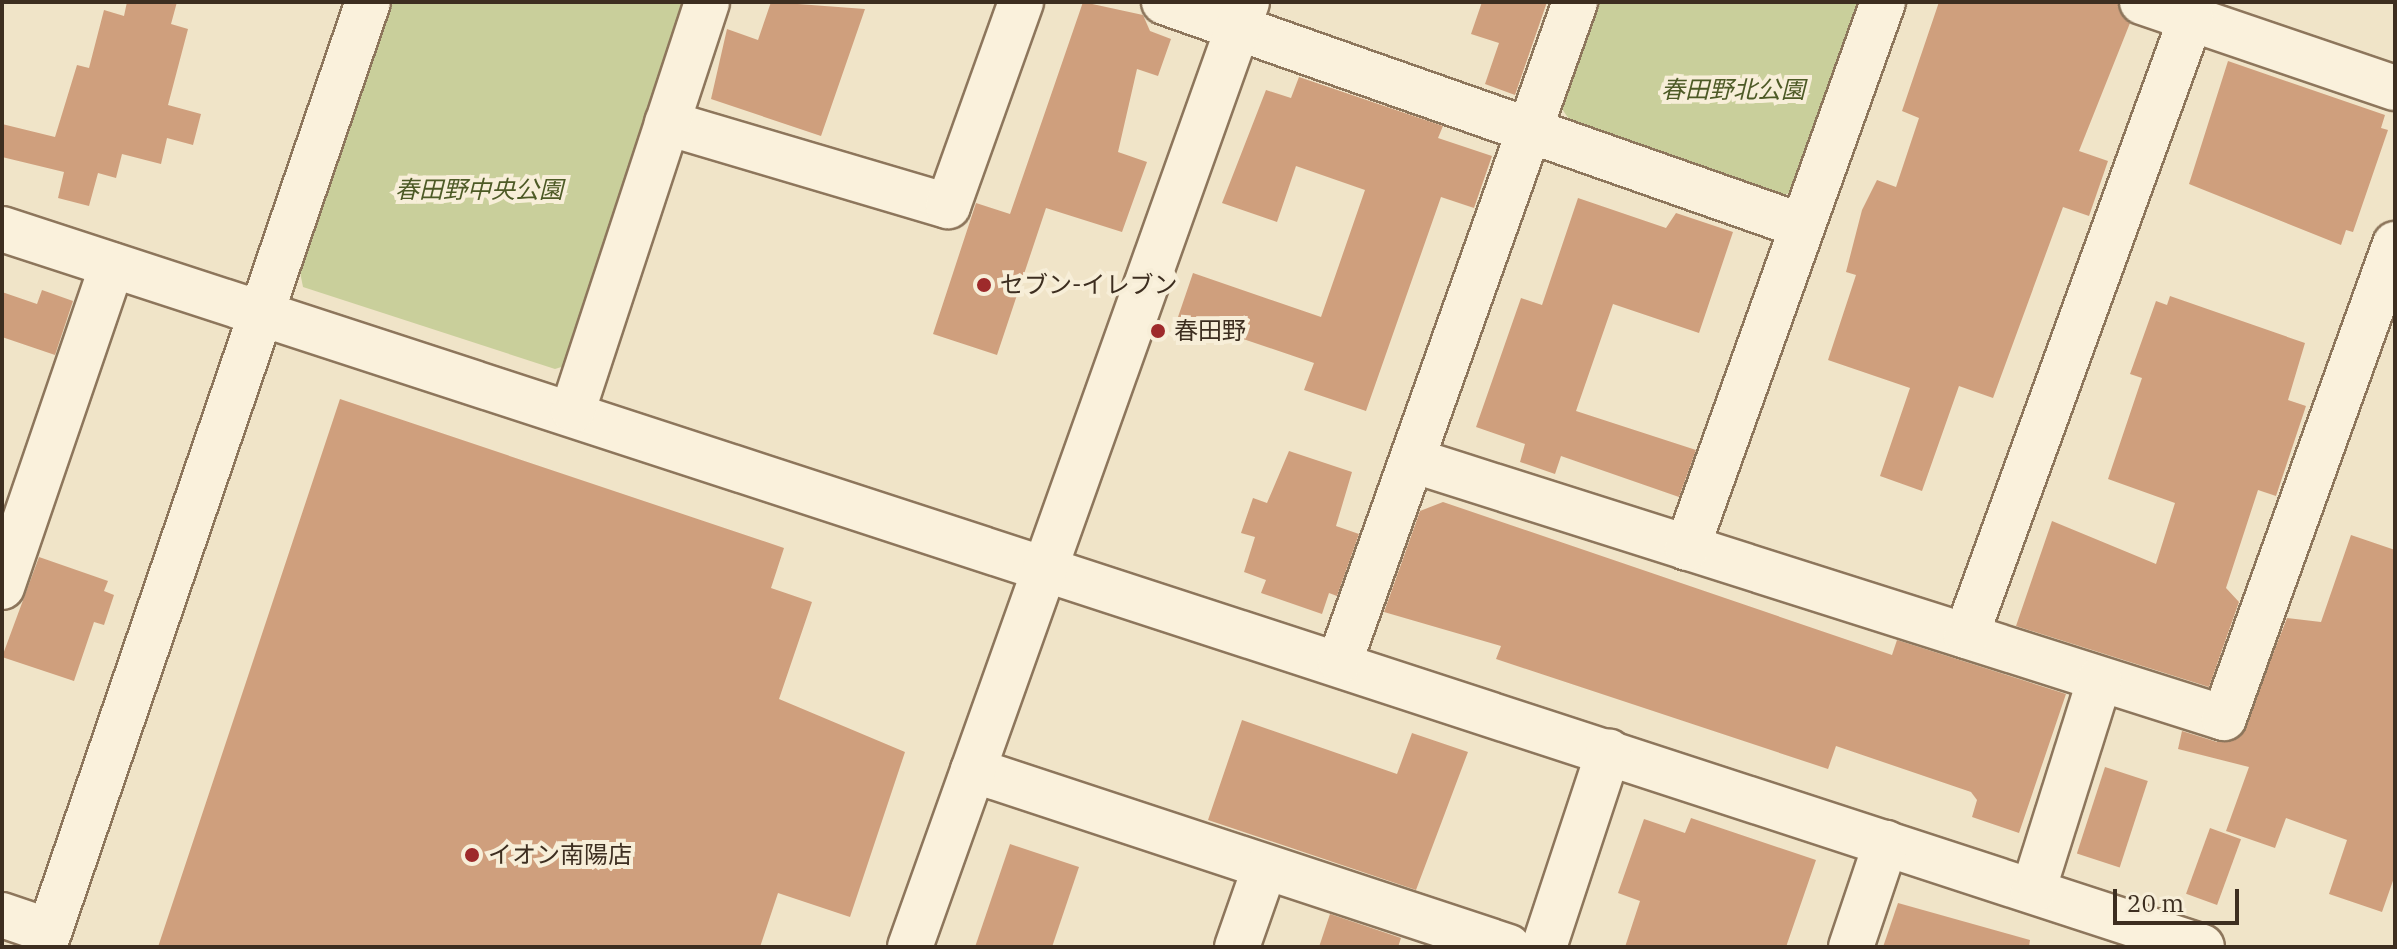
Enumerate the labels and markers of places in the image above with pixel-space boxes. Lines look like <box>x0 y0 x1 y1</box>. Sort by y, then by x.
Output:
place label: セブン-イレブン <box>1000 271 1177 299</box>
marker: セブン-イレブン <box>975 276 993 294</box>
place label: 春田野 <box>1174 317 1246 345</box>
marker: 春田野 <box>1149 322 1167 340</box>
place label: イオン南陽店 <box>488 841 632 869</box>
marker: イオン南陽店 <box>463 846 481 864</box>

